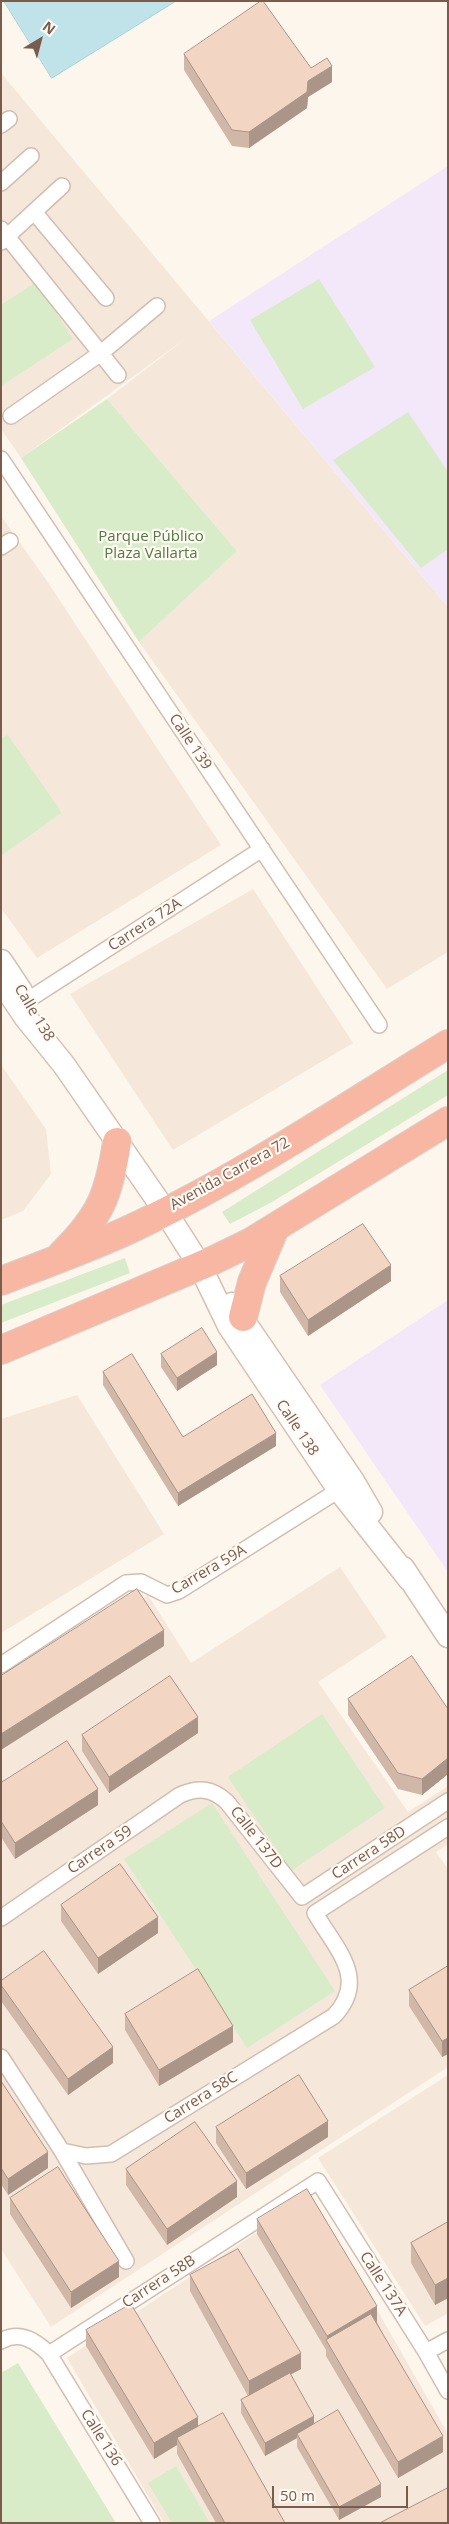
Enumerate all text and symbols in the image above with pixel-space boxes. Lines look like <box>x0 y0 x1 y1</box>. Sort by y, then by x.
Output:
north arrow <box>15 15 65 65</box>
text: N <box>39 17 60 39</box>
park label: Parque Público Plaza Vallarta <box>98 528 204 563</box>
street label: Calle 139 <box>165 711 215 773</box>
street label: Carrera 72A <box>105 895 185 955</box>
street label: Calle 138 <box>10 981 58 1045</box>
street label: Avenida Carrera 72 <box>167 1134 293 1214</box>
street label: Calle 138 <box>272 1397 322 1459</box>
street label: Carrera 59A <box>168 1541 250 1599</box>
street label: Calle 137D <box>226 1803 286 1873</box>
street label: Carrera 59 <box>64 1822 136 1878</box>
street label: Carrera 58D <box>329 1822 409 1884</box>
street label: Carrera 58C <box>161 2068 241 2128</box>
street label: Calle 137A <box>356 2249 410 2319</box>
street label: Carrera 58B <box>119 2252 199 2312</box>
street label: Calle 136 <box>77 2406 125 2470</box>
scale bar <box>274 2476 410 2508</box>
text: 50 m <box>280 2485 315 2505</box>

